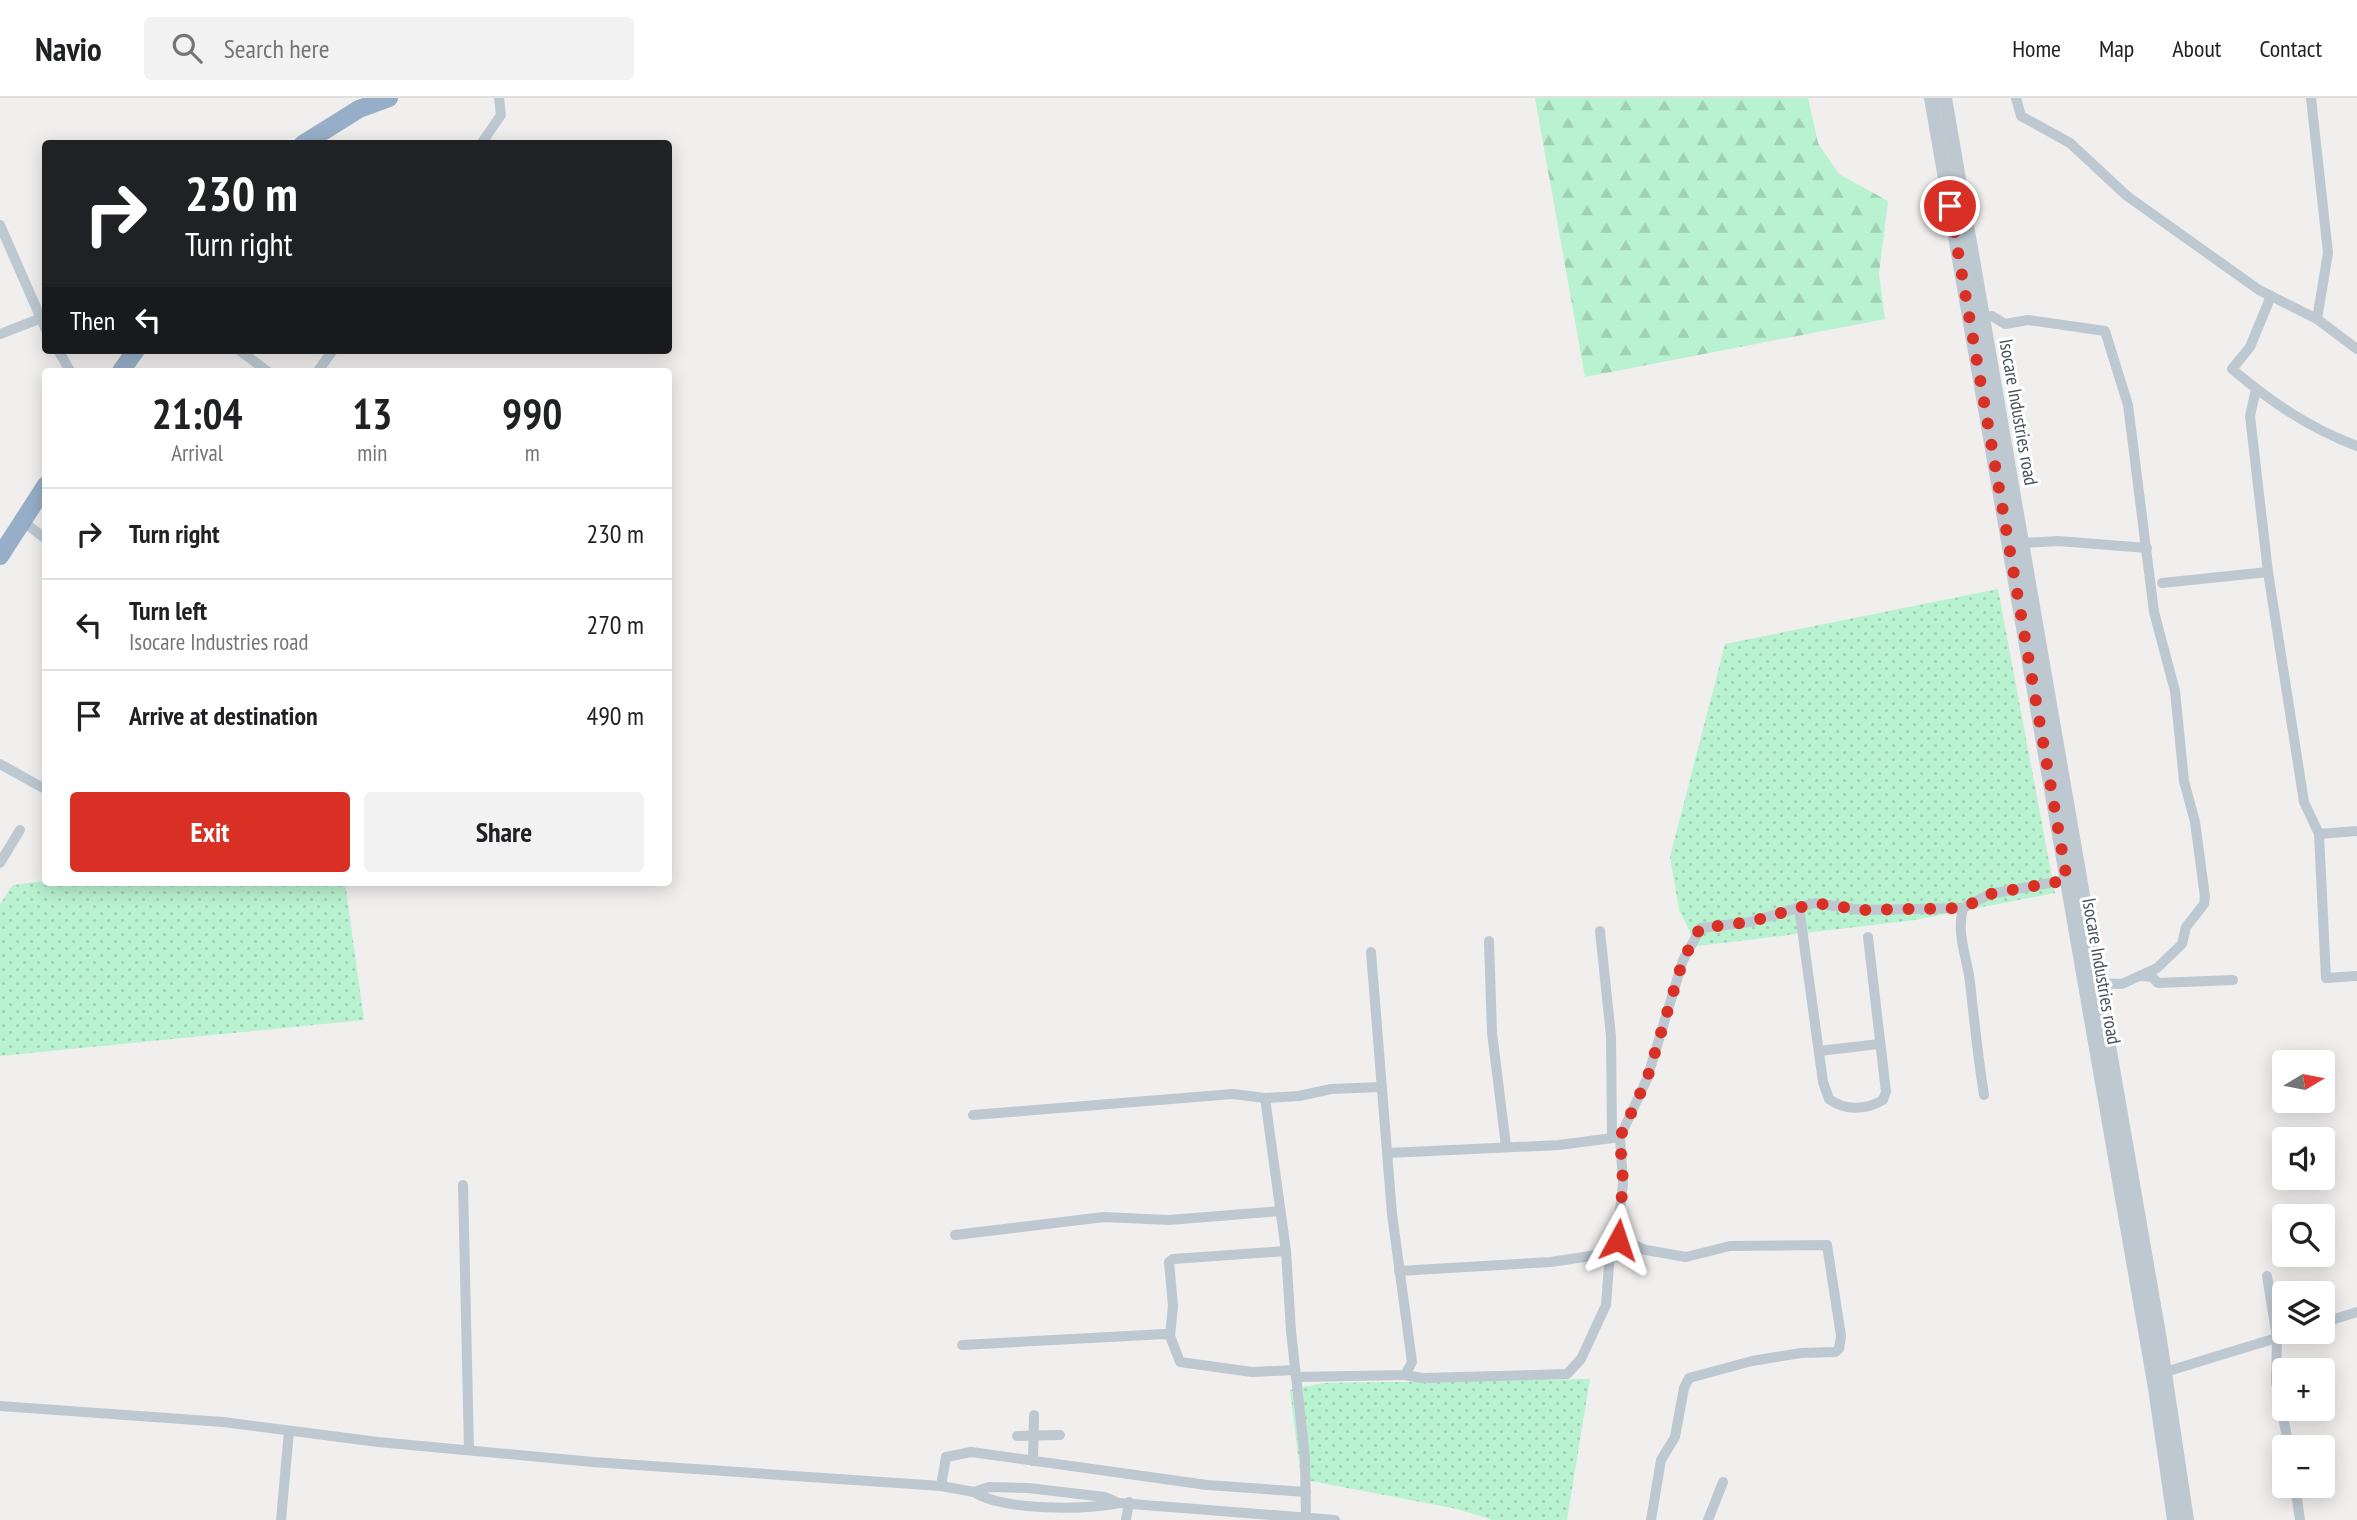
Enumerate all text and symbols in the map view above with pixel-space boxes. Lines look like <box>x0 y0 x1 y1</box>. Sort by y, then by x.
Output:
search box <box>144 17 634 80</box>
text: Navio <box>35 27 102 70</box>
icon: search <box>168 29 206 67</box>
text: Search here <box>224 32 329 65</box>
text: Home <box>2012 33 2061 64</box>
text: Map <box>2099 33 2134 64</box>
text: About <box>2172 33 2221 64</box>
text: Contact <box>2259 33 2322 64</box>
text: 230 m <box>185 161 298 225</box>
icon: right <box>70 168 161 259</box>
pin <box>1920 176 1980 236</box>
icon: arrive <box>1931 187 1969 225</box>
text: Turn right <box>185 223 293 265</box>
icon: left <box>129 301 167 339</box>
text: Then <box>70 304 115 337</box>
street label: Isocare Industries road <box>1994 337 2044 487</box>
text: 21:04 <box>152 386 243 441</box>
text: 13 <box>352 386 392 441</box>
text: 990 <box>502 386 562 441</box>
text: Arrival <box>171 438 223 467</box>
text: min <box>357 438 387 467</box>
text: m <box>525 438 540 467</box>
icon: right <box>70 515 108 553</box>
text: Turn right <box>129 517 220 550</box>
text: 230 m <box>586 517 644 550</box>
text: Turn left <box>129 594 207 627</box>
icon: left <box>70 606 108 644</box>
text: 270 m <box>586 608 644 641</box>
text: Isocare Industries road <box>129 627 308 656</box>
icon: arrive <box>70 697 108 735</box>
text: Arrive at destination <box>129 699 318 732</box>
text: 490 m <box>586 699 644 732</box>
button: Exit <box>70 792 350 872</box>
button: Share <box>364 792 644 872</box>
street label: Isocare Industries road <box>2077 896 2127 1046</box>
north arrow <box>2272 1050 2334 1113</box>
map controls <box>2272 1050 2335 1498</box>
button: sound <box>2272 1127 2335 1190</box>
position arrow <box>1581 1203 1655 1277</box>
button: search <box>2272 1204 2335 1267</box>
button: layers <box>2272 1281 2335 1344</box>
button: + <box>2272 1358 2335 1421</box>
button: − <box>2272 1435 2335 1498</box>

